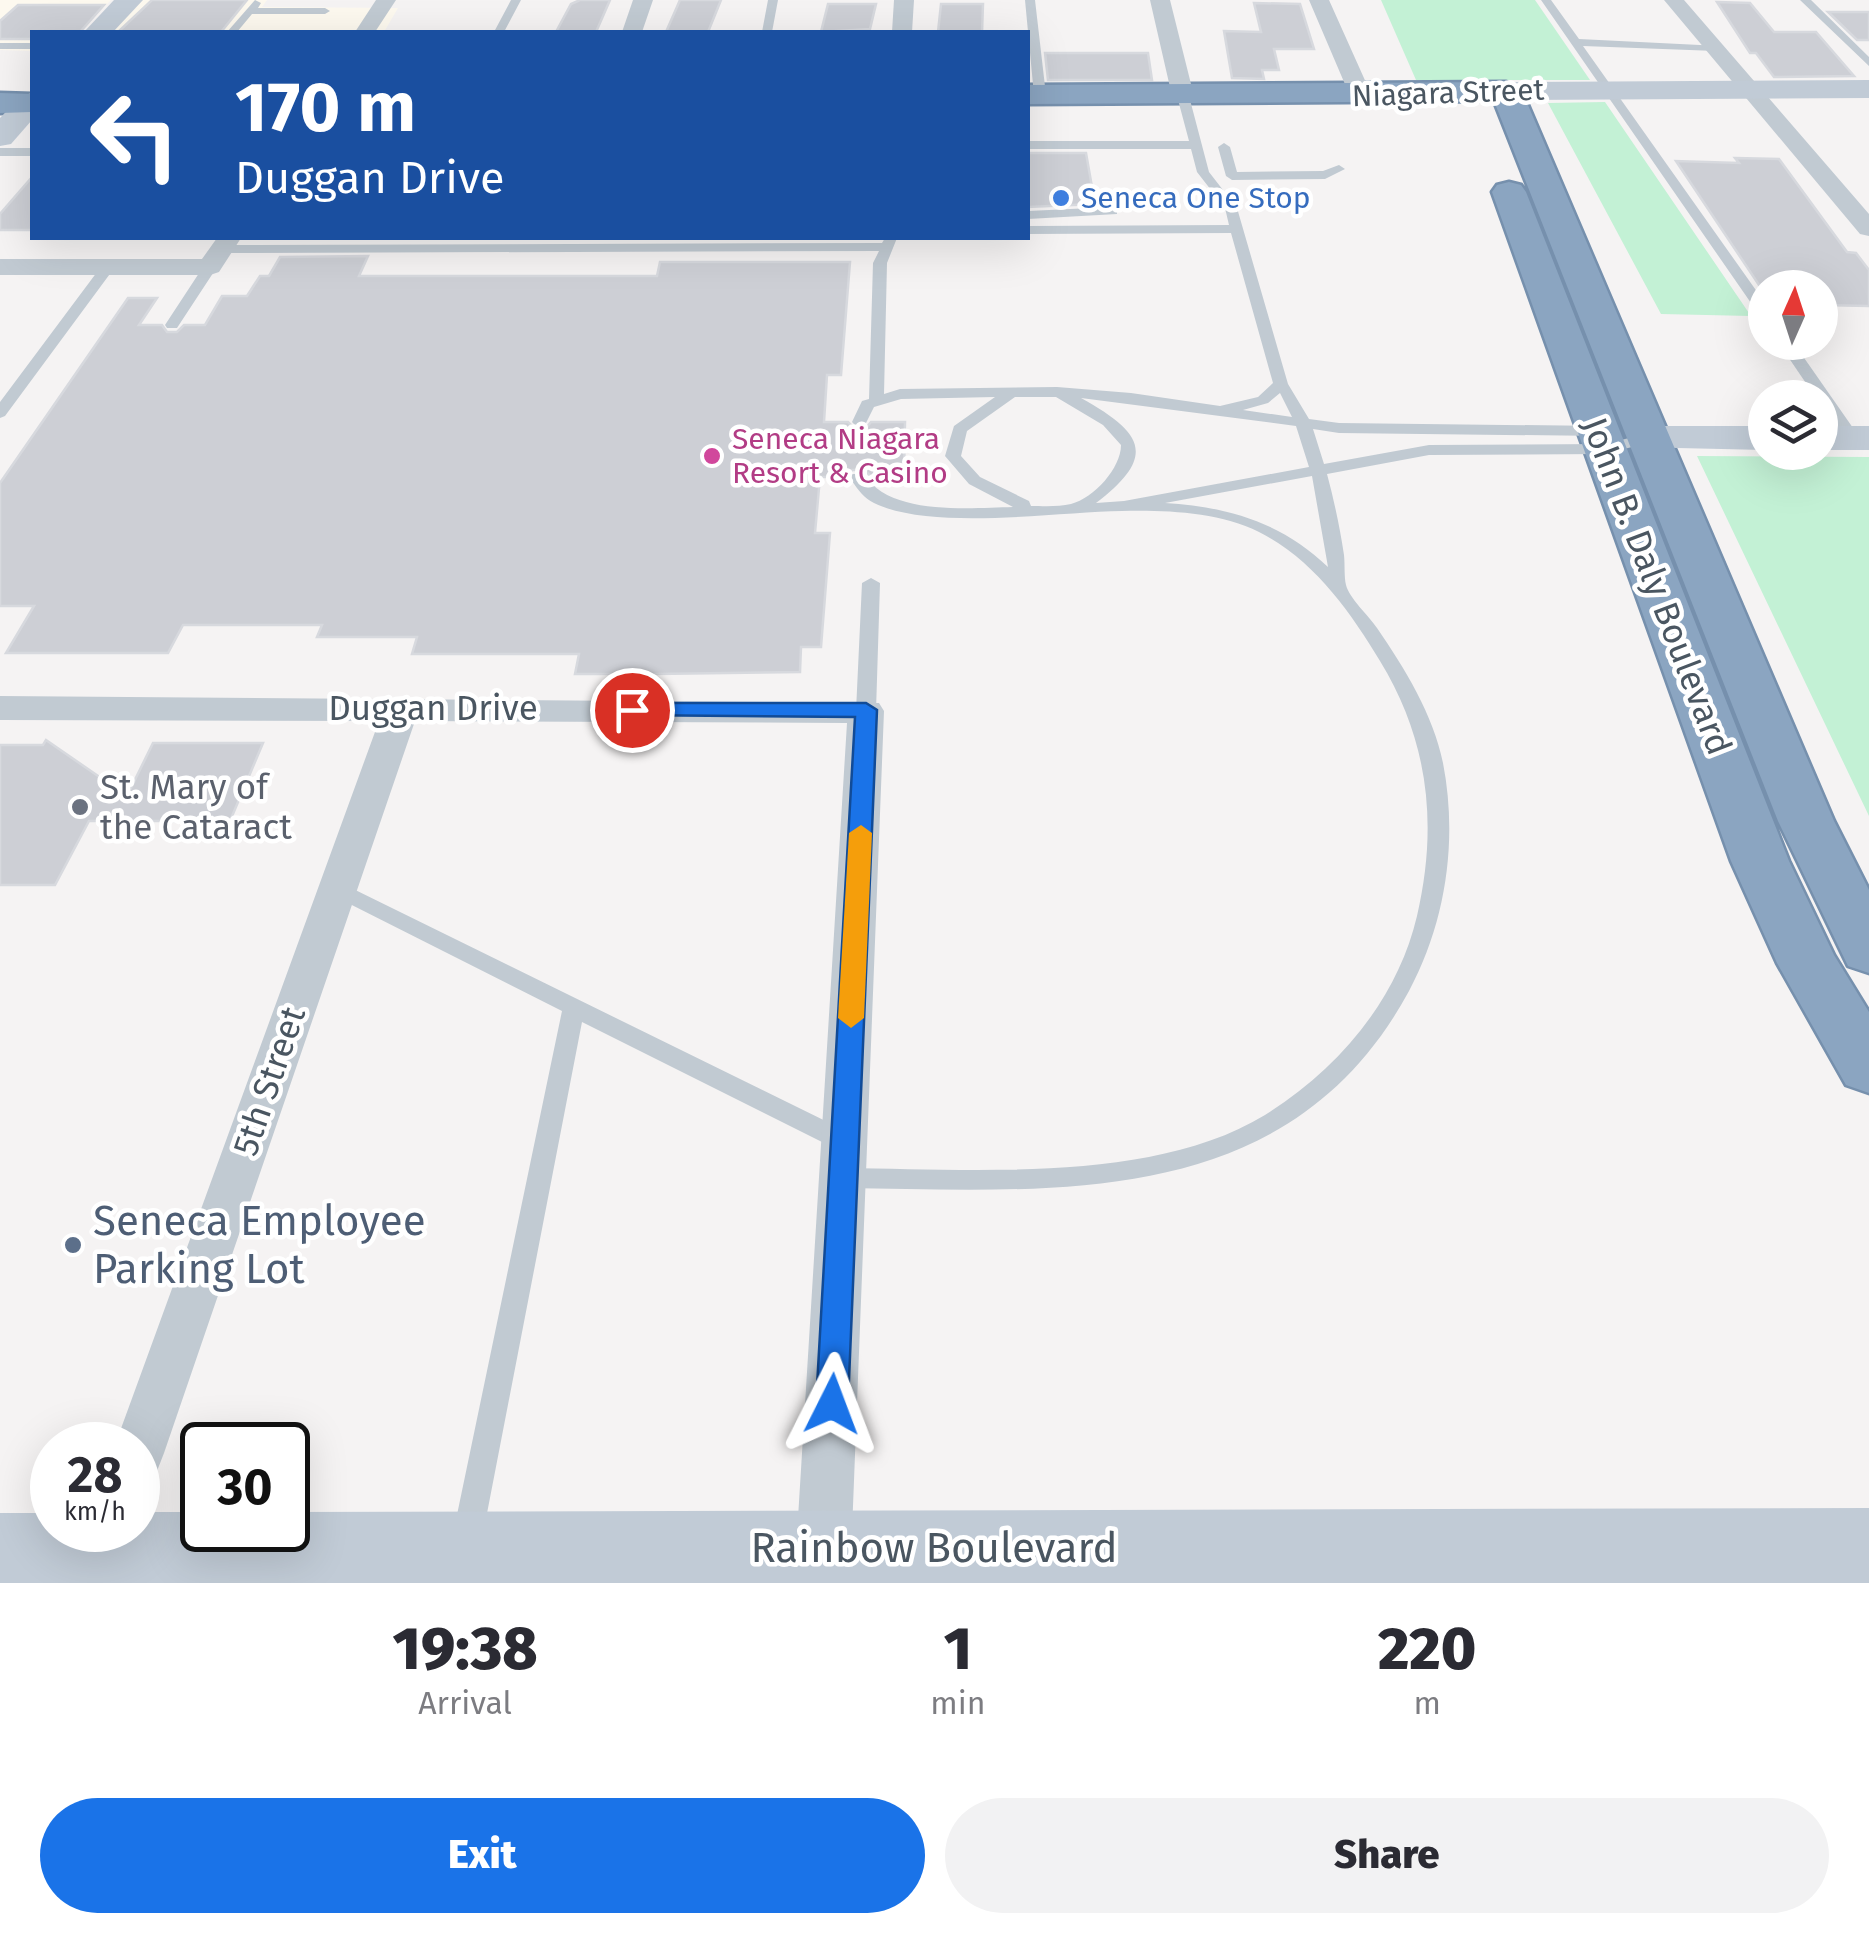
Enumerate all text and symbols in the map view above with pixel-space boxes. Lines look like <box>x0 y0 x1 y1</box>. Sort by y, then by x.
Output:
text: 170 m <box>235 66 416 150</box>
icon: left <box>70 70 200 200</box>
street label: Niagara Street <box>1351 72 1545 114</box>
text: Duggan Drive <box>235 151 504 205</box>
place label: Seneca One Stop <box>1081 180 1311 216</box>
marker: Seneca One Stop <box>1050 187 1072 209</box>
north arrow <box>1748 270 1838 360</box>
map controls <box>1748 270 1838 470</box>
button: layers <box>1748 380 1838 470</box>
street label: John B. Daly Boulevard <box>1573 411 1741 761</box>
place label: Seneca Niagara Resort & Casino <box>732 421 948 491</box>
marker: Seneca Niagara Resort & Casino <box>701 445 723 467</box>
pin <box>590 668 675 753</box>
icon: arrive <box>605 683 660 738</box>
street label: Duggan Drive <box>328 687 538 729</box>
place label: St. Mary of the Cataract <box>100 766 292 848</box>
marker: St. Mary of the Cataract <box>69 796 91 818</box>
street label: 5th Street <box>224 1001 314 1161</box>
place label: Seneca Employee Parking Lot <box>93 1196 426 1294</box>
marker: Seneca Employee Parking Lot <box>62 1234 84 1256</box>
position arrow <box>780 1352 884 1456</box>
speed limit sign: 30 <box>180 1422 310 1552</box>
text: 28 <box>68 1445 122 1505</box>
text: km/h <box>64 1497 126 1527</box>
street label: Rainbow Boulevard <box>750 1523 1118 1573</box>
text: 19:38 <box>393 1613 538 1685</box>
text: 1 <box>944 1613 972 1685</box>
text: 220 <box>1378 1613 1476 1685</box>
text: Arrival <box>418 1684 512 1722</box>
text: min <box>930 1684 985 1722</box>
text: m <box>1413 1684 1441 1722</box>
button: Exit <box>40 1798 925 1913</box>
button: Share <box>945 1798 1829 1913</box>

